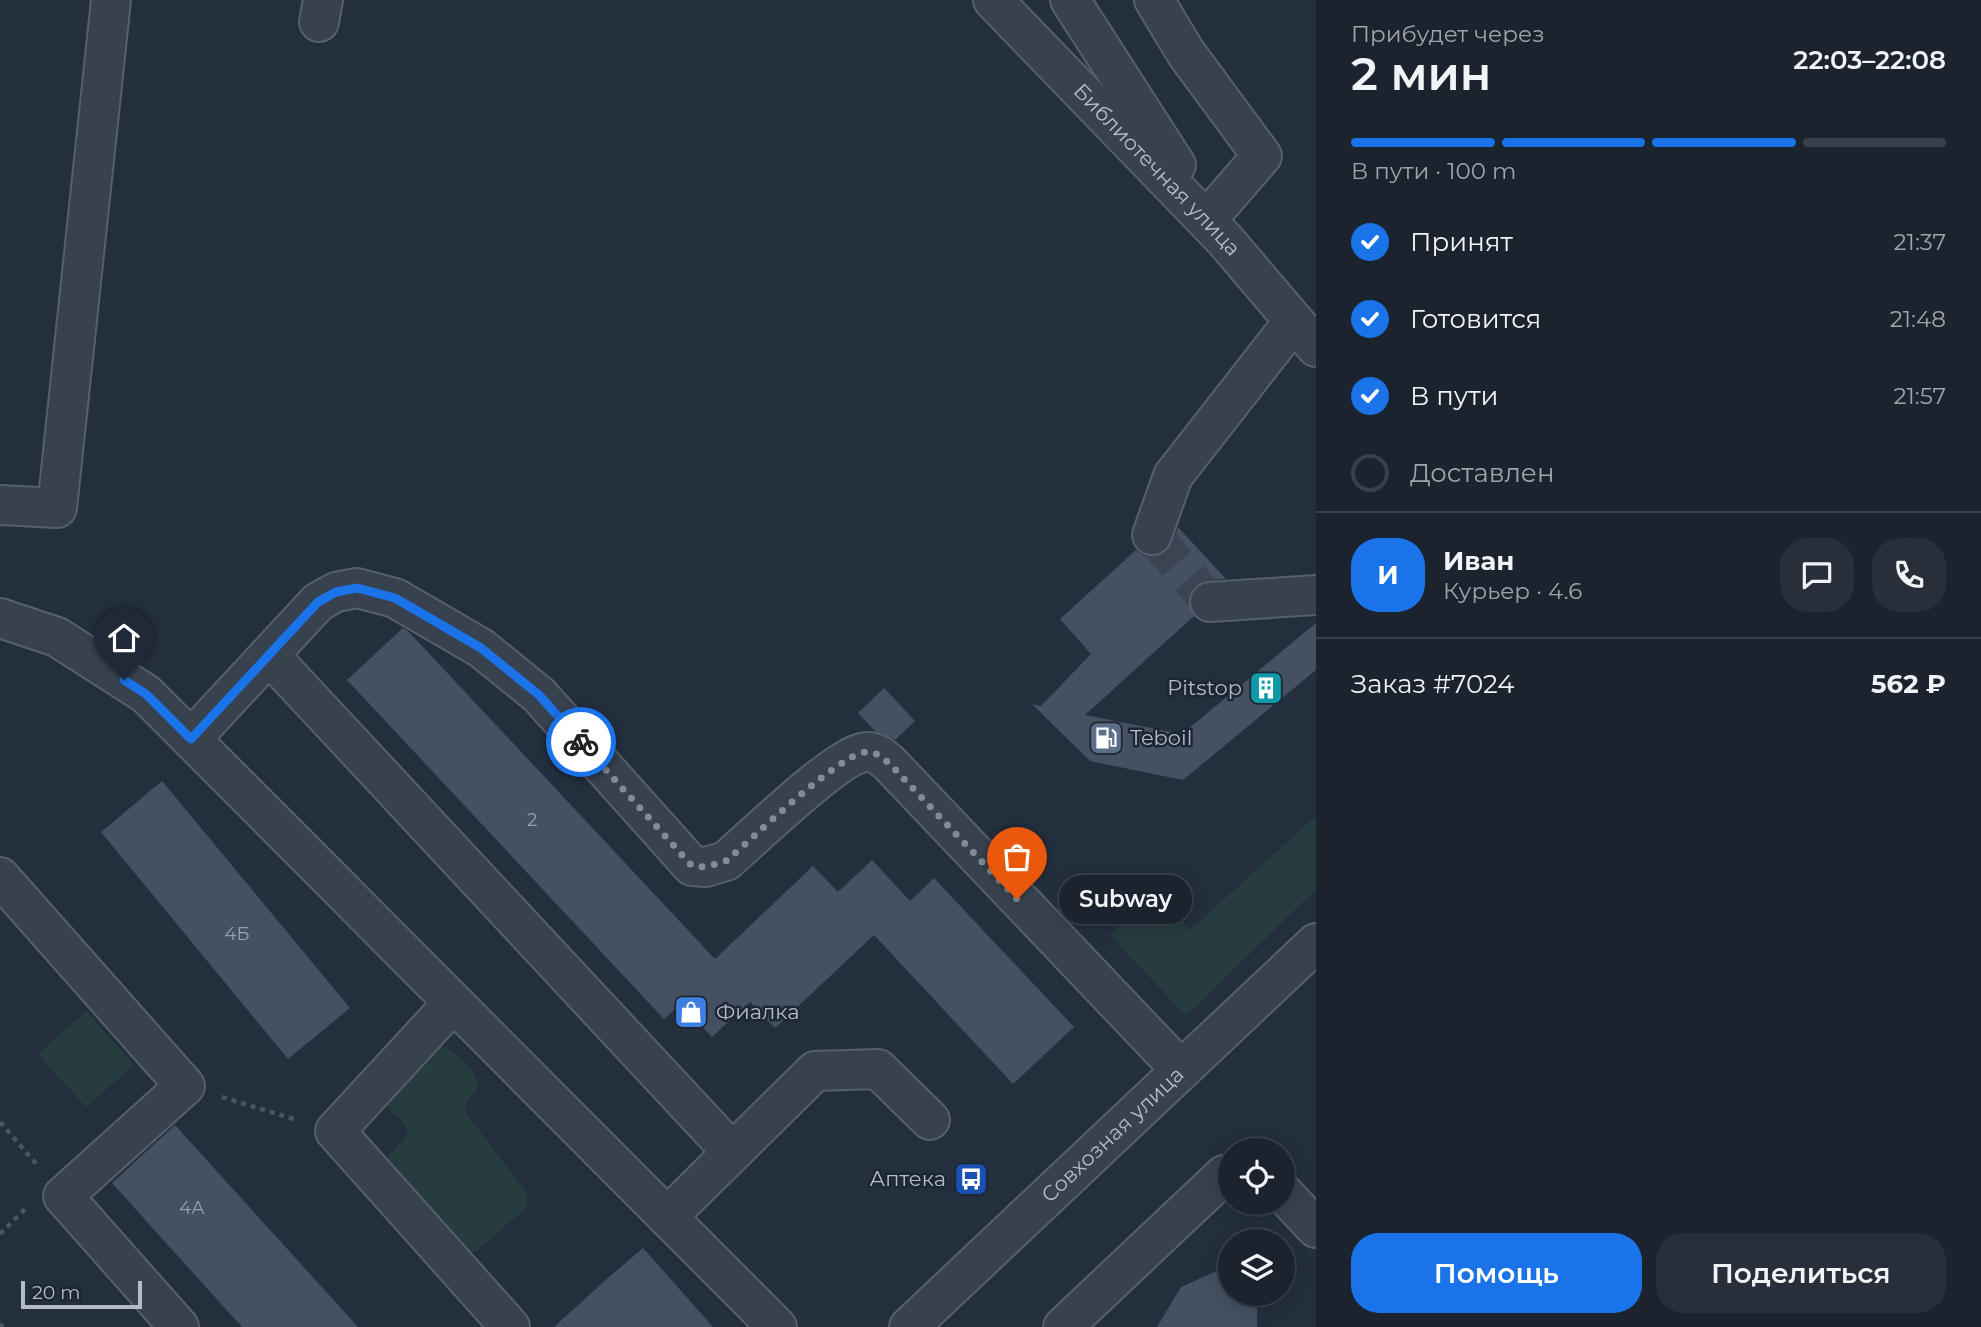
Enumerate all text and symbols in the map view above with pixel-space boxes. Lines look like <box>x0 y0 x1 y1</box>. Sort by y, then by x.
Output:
text: Прибудет через <box>1351 20 1545 48</box>
text: 22:03–22:08 <box>1793 44 1946 76</box>
text: 2 мин <box>1351 45 1491 102</box>
street label: Библиотечная улица <box>1069 78 1246 261</box>
text: В пути · 100 m <box>1351 157 1516 185</box>
icon: check <box>1351 223 1389 261</box>
text: Принят <box>1410 226 1513 258</box>
text: 21:37 <box>1894 228 1946 256</box>
icon: check <box>1351 300 1389 338</box>
text: Готовится <box>1410 303 1541 335</box>
text: 21:48 <box>1890 305 1946 333</box>
icon: check <box>1351 377 1389 415</box>
text: В пути <box>1410 380 1499 412</box>
text: 21:57 <box>1894 382 1946 410</box>
text: Доставлен <box>1410 457 1555 489</box>
button: chat <box>1780 538 1854 612</box>
button: phone <box>1872 538 1946 612</box>
text: Иван <box>1443 545 1514 577</box>
text: И <box>1377 559 1399 591</box>
text: Курьер · 4.6 <box>1443 577 1582 605</box>
pin <box>94 608 154 680</box>
icon: home <box>105 619 143 657</box>
text: Заказ #7024 <box>1351 668 1514 700</box>
text: 562 ₽ <box>1871 668 1946 700</box>
building icon: Pitstop <box>1247 669 1285 707</box>
place label: Pitstop <box>1167 675 1242 700</box>
courier <box>546 707 616 777</box>
fuel station icon: Teboil <box>1087 719 1125 757</box>
icon: bike <box>562 723 600 761</box>
place label: Teboil <box>1130 725 1192 750</box>
house number: 2 <box>527 809 537 831</box>
pin <box>987 827 1047 899</box>
icon: bag <box>998 838 1036 876</box>
callout: Subway <box>1059 874 1192 923</box>
text: Subway <box>1079 885 1172 913</box>
house number: 4Б <box>225 923 249 945</box>
shop icon: Фиалка <box>672 993 710 1031</box>
place label: Фиалка <box>716 999 799 1024</box>
street label: Совхозная улица <box>1036 1061 1189 1207</box>
map controls <box>1218 1138 1295 1306</box>
button: locate <box>1218 1138 1295 1215</box>
bus stop icon: Аптека <box>952 1160 990 1198</box>
place label: Аптека <box>870 1166 946 1191</box>
house number: 4А <box>179 1197 205 1219</box>
button: layers <box>1218 1229 1295 1306</box>
button: Помощь <box>1351 1233 1642 1313</box>
button: Поделиться <box>1656 1233 1946 1313</box>
scale bar <box>21 1278 142 1310</box>
text: 20 m <box>32 1281 80 1304</box>

